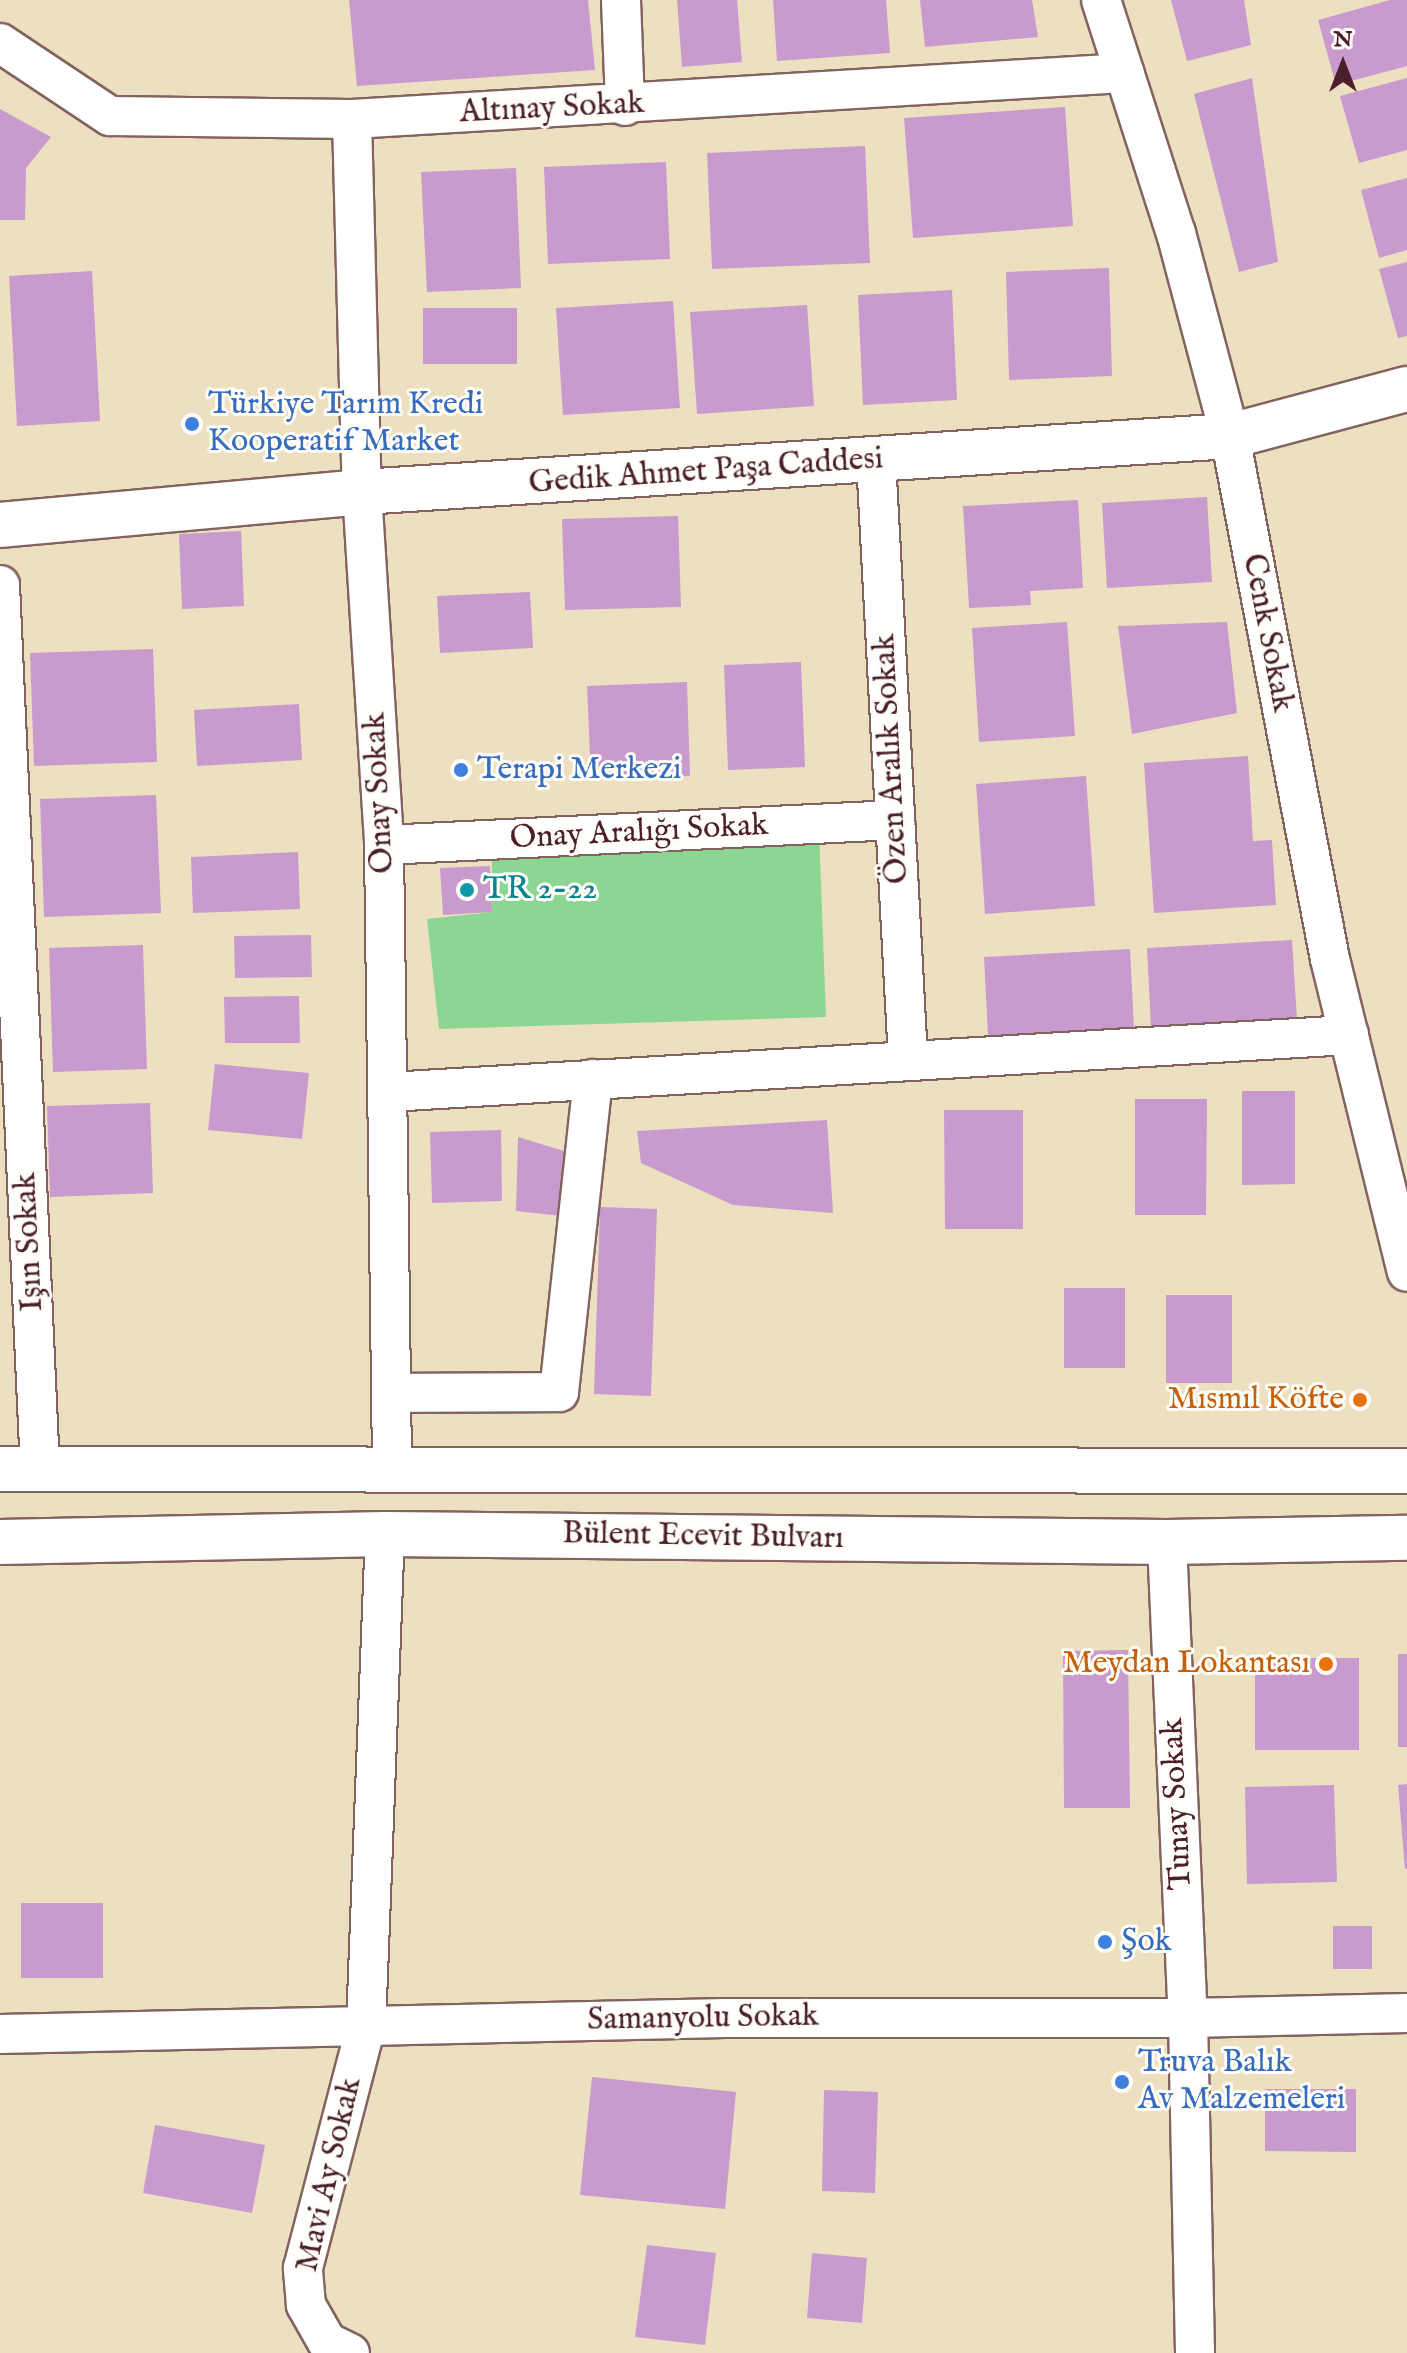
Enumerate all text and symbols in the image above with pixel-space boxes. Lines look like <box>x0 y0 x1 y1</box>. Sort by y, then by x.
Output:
north arrow <box>1303 24 1383 104</box>
text: N <box>1333 26 1353 54</box>
street label: Altınay Sokak <box>459 85 645 133</box>
place label: Türkiye Tarım Kredi Kooperatif Market <box>208 387 483 462</box>
marker: Türkiye Tarım Kredi Kooperatif Market <box>183 415 201 433</box>
street label: Gedik Ahmet Paşa Caddesi <box>527 440 885 504</box>
street label: Cenk Sokak <box>1233 551 1301 715</box>
street label: Özen Aralık Sokak <box>866 633 918 885</box>
street label: Onay Sokak <box>357 711 403 875</box>
place label: Terapi Merkezi <box>477 751 682 789</box>
marker: Terapi Merkezi <box>452 761 470 779</box>
street label: Onay Aralığı Sokak <box>509 807 769 859</box>
place label: TR 2-22 <box>483 871 597 909</box>
marker: TR 2-22 <box>458 881 476 899</box>
street label: Işın Sokak <box>7 1171 53 1313</box>
place label: Mısmıl Köfte <box>1168 1381 1344 1419</box>
marker: Mısmıl Köfte <box>1351 1391 1369 1409</box>
street label: Bülent Ecevit Bulvarı <box>562 1515 844 1559</box>
place label: Meydan Lokantası <box>1063 1645 1310 1683</box>
marker: Meydan Lokantası <box>1317 1655 1335 1673</box>
street label: Tunay Sokak <box>1154 1717 1202 1891</box>
place label: Şok <box>1121 1923 1172 1961</box>
marker: Şok <box>1096 1933 1114 1951</box>
street label: Samanyolu Sokak <box>587 1998 819 2040</box>
place label: Truva Balık Av Malzemeleri <box>1138 2045 1345 2120</box>
marker: Truva Balık Av Malzemeleri <box>1113 2073 1131 2091</box>
street label: Mavi Ay Sokak <box>289 2074 371 2276</box>

